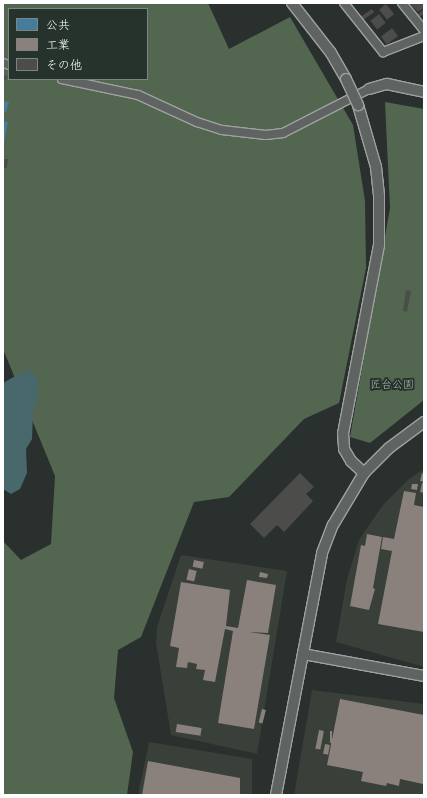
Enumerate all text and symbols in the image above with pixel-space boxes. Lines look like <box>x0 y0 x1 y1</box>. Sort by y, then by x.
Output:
legend <box>8 8 148 80</box>
text: 公共 <box>46 17 70 34</box>
text: 工業 <box>46 37 70 54</box>
text: その他 <box>46 57 82 74</box>
park label: 匠台公園 <box>370 378 414 392</box>

